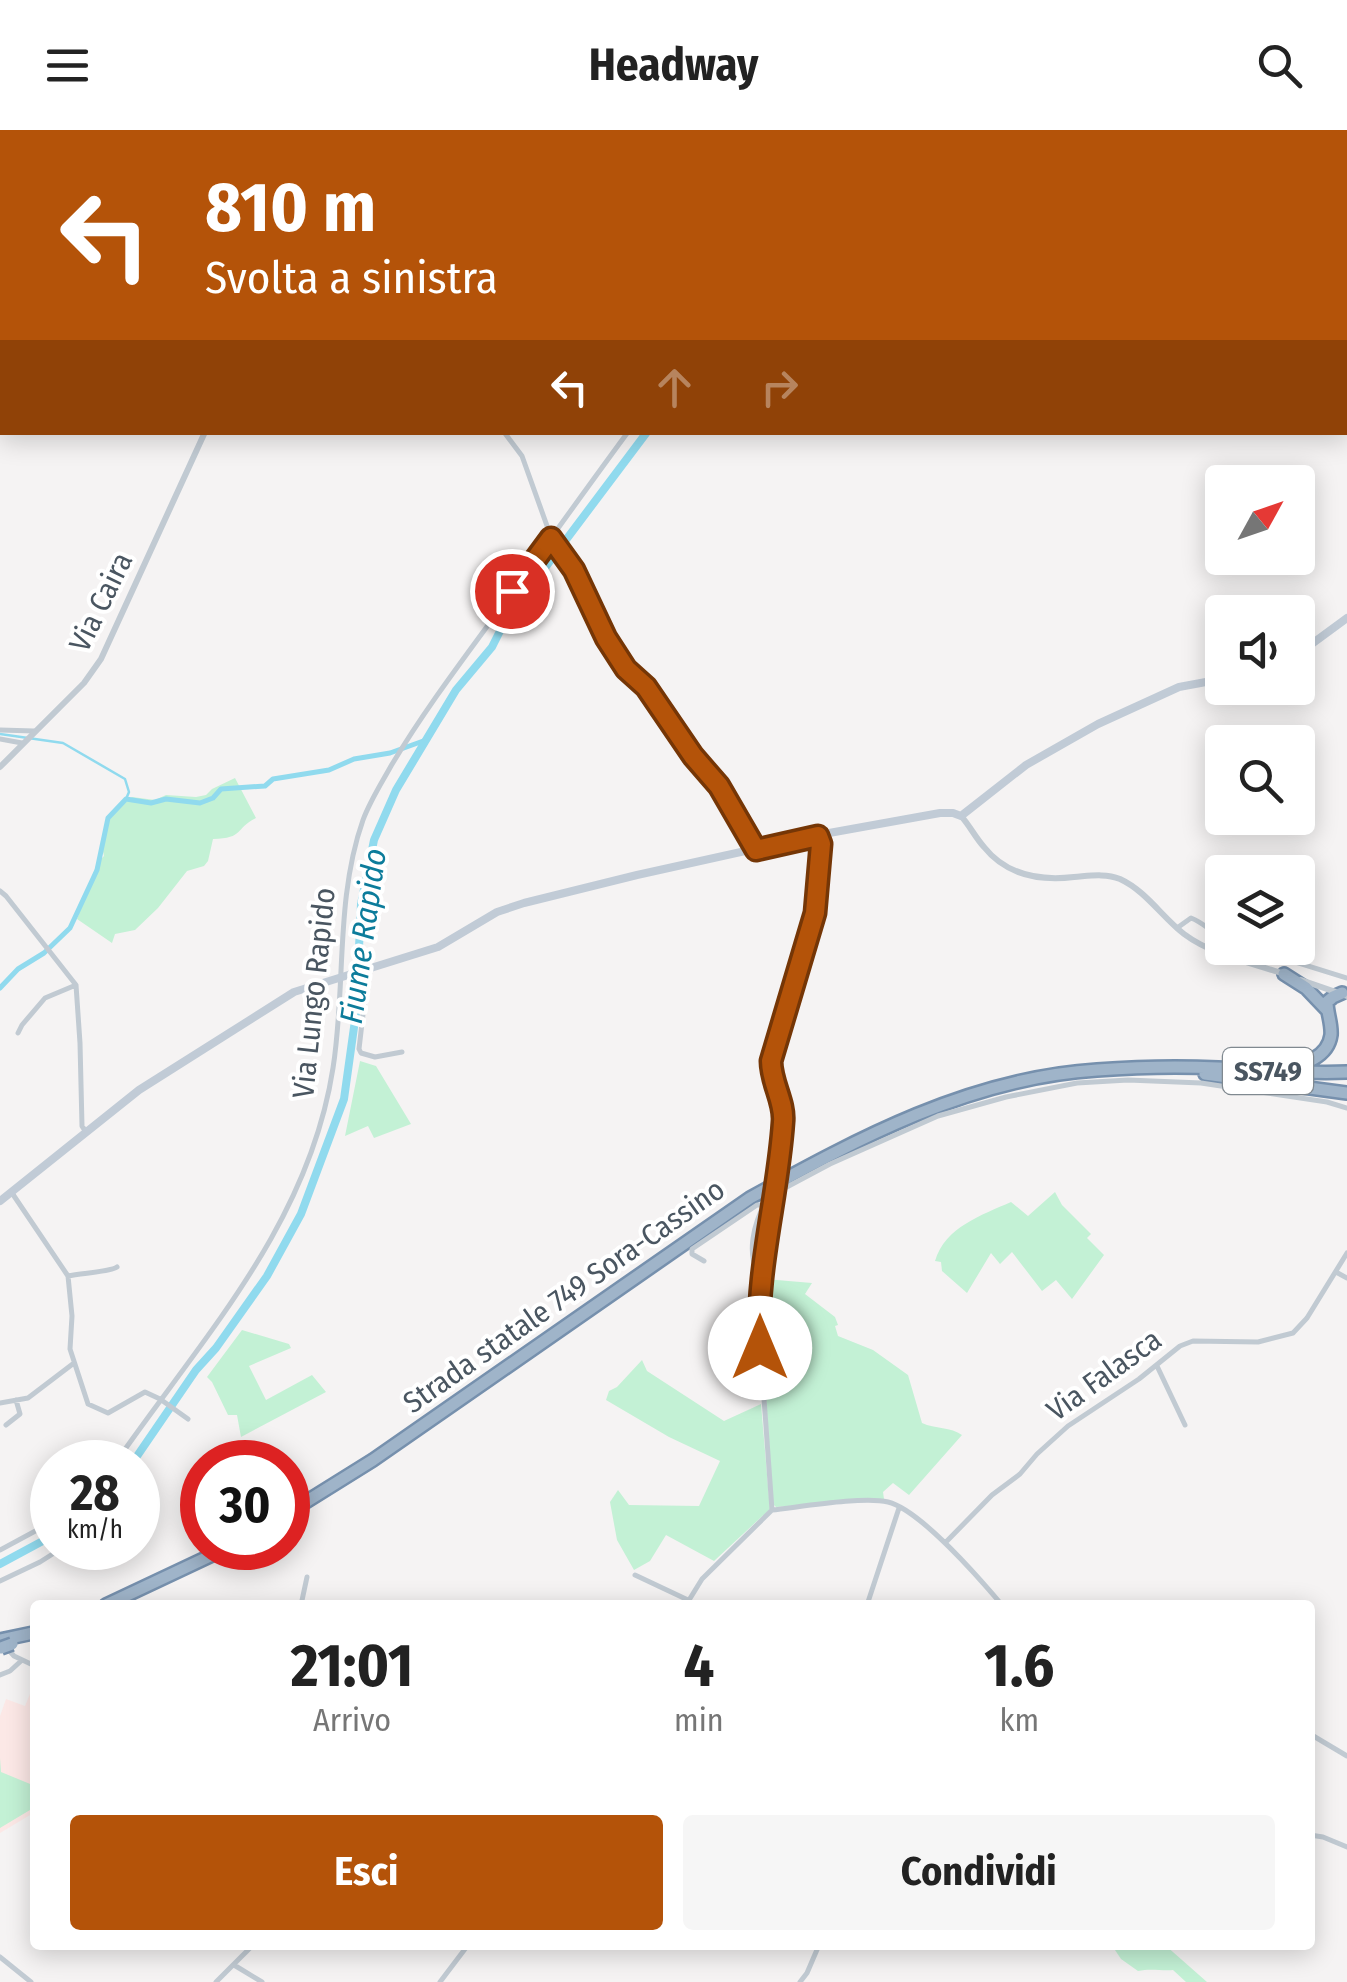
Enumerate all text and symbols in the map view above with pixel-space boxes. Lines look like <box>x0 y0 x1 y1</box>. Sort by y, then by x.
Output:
icon: menu <box>40 38 95 93</box>
text: Headway <box>589 38 758 92</box>
icon: search <box>1252 38 1307 93</box>
text: 810 m <box>205 166 376 250</box>
icon: left <box>40 170 170 300</box>
text: Svolta a sinistra <box>205 251 498 305</box>
icon: left <box>542 360 597 415</box>
icon: ahead <box>647 360 702 415</box>
icon: right <box>752 360 807 415</box>
north arrow <box>1205 465 1315 575</box>
map controls <box>1205 465 1315 965</box>
street label: Via Caira <box>62 546 140 658</box>
pin <box>470 549 555 634</box>
icon: arrive <box>485 564 540 619</box>
button: sound <box>1205 595 1315 705</box>
button: search <box>1205 725 1315 835</box>
water label: Fiume Rapido <box>332 846 394 1026</box>
button: layers <box>1205 855 1315 965</box>
street label: Via Lungo Rapido <box>285 886 343 1100</box>
road number: SS749 <box>1223 1048 1313 1094</box>
street label: Strada statale 749 Sora-Cassino <box>396 1171 732 1421</box>
position arrow <box>708 1296 812 1400</box>
street label: Via Falasca <box>1040 1321 1168 1429</box>
speed limit sign: 30 <box>180 1440 310 1570</box>
text: 28 <box>70 1463 120 1523</box>
text: km/h <box>67 1515 123 1545</box>
text: 21:01 <box>291 1630 413 1702</box>
text: 4 <box>683 1630 714 1702</box>
text: 1.6 <box>984 1630 1054 1702</box>
text: Arrivo <box>313 1701 391 1739</box>
text: min <box>674 1701 724 1739</box>
text: km <box>1000 1701 1039 1739</box>
button: Esci <box>70 1815 663 1930</box>
button: Condividi <box>683 1815 1275 1930</box>

